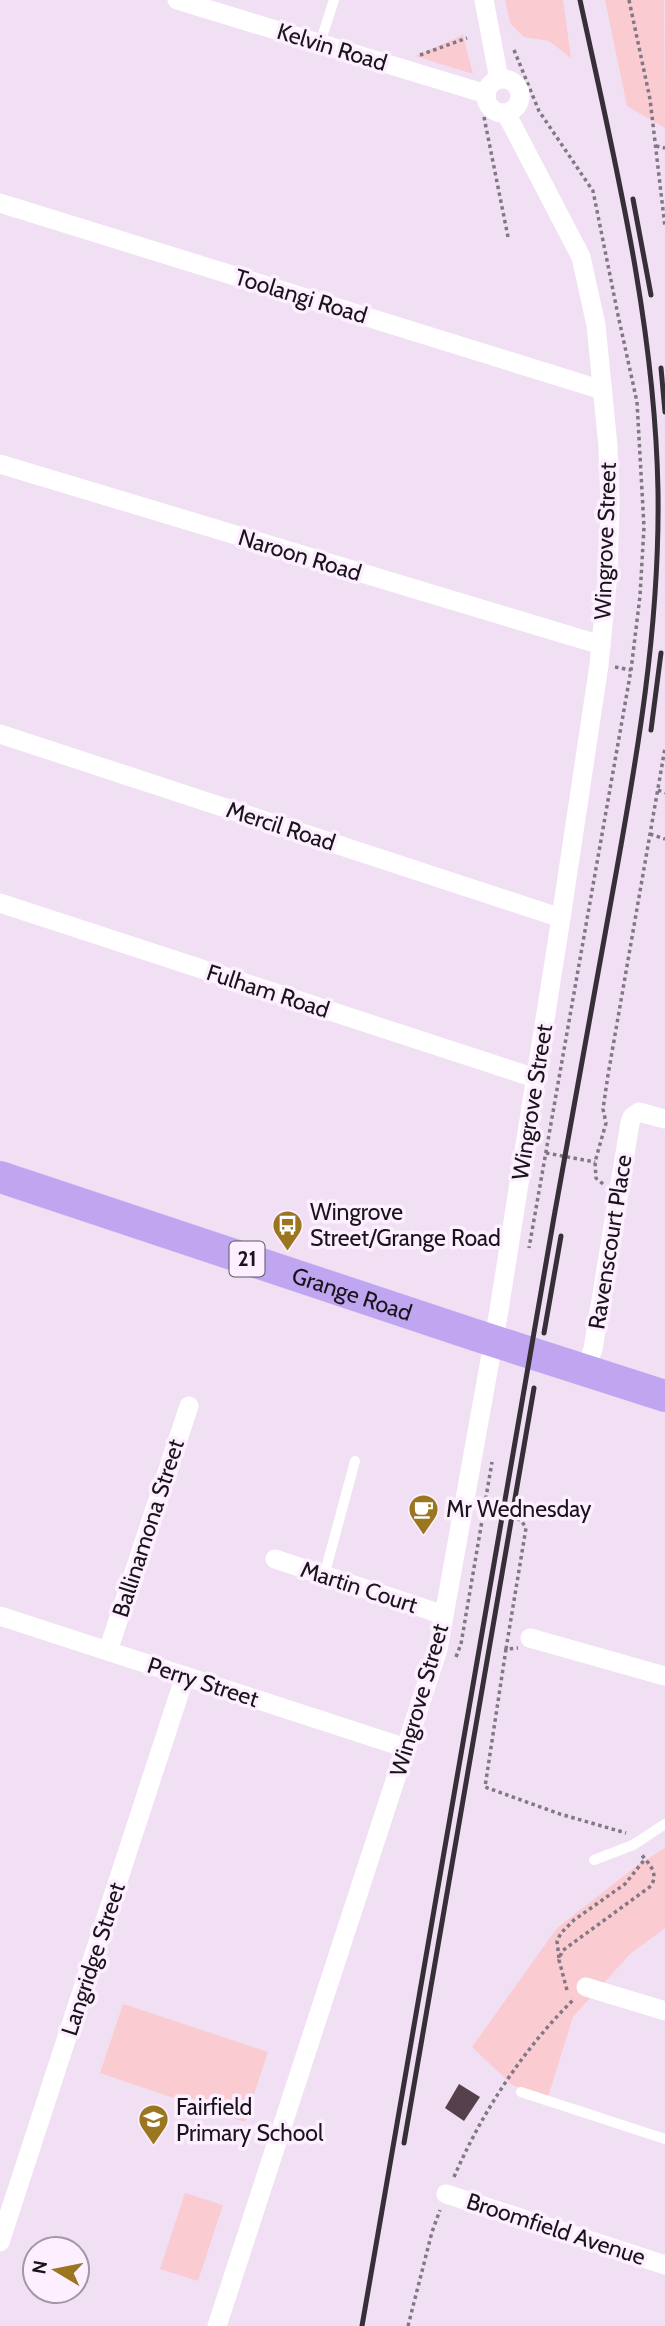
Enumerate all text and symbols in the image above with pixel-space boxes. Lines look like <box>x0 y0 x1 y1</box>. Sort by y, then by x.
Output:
street label: Kelvin Road <box>274 17 390 77</box>
street label: Toolangi Road <box>231 263 371 329</box>
street label: Wingrove Street <box>588 462 622 620</box>
street label: Naroon Road <box>235 523 365 587</box>
street label: Mercil Road <box>223 795 339 857</box>
street label: Fulham Road <box>203 958 333 1024</box>
street label: Wingrove Street <box>506 1022 558 1182</box>
street label: Ravenscourt Place <box>582 1152 638 1331</box>
place label: Wingrove Street/Grange Road <box>310 1198 501 1252</box>
bus stop icon: Wingrove Street/Grange Road <box>270 1208 304 1252</box>
road number: 21 <box>230 1242 264 1276</box>
street label: Grange Road <box>288 1261 416 1327</box>
street label: Ballinamona Street <box>106 1435 190 1620</box>
cafe icon: Mr Wednesday <box>406 1492 440 1536</box>
place label: Mr Wednesday <box>446 1495 592 1523</box>
street label: Martin Court <box>297 1555 421 1619</box>
street label: Wingrove Street <box>384 1620 454 1780</box>
street label: Perry Street <box>144 1651 262 1713</box>
street label: Langridge Street <box>55 1879 131 2039</box>
place label: Fairfield Primary School <box>176 2093 324 2147</box>
school or university icon: Fairfield Primary School <box>136 2103 170 2147</box>
street label: Broomfield Avenue <box>463 2187 649 2271</box>
north arrow <box>21 2235 91 2305</box>
text: N <box>27 2259 52 2276</box>

